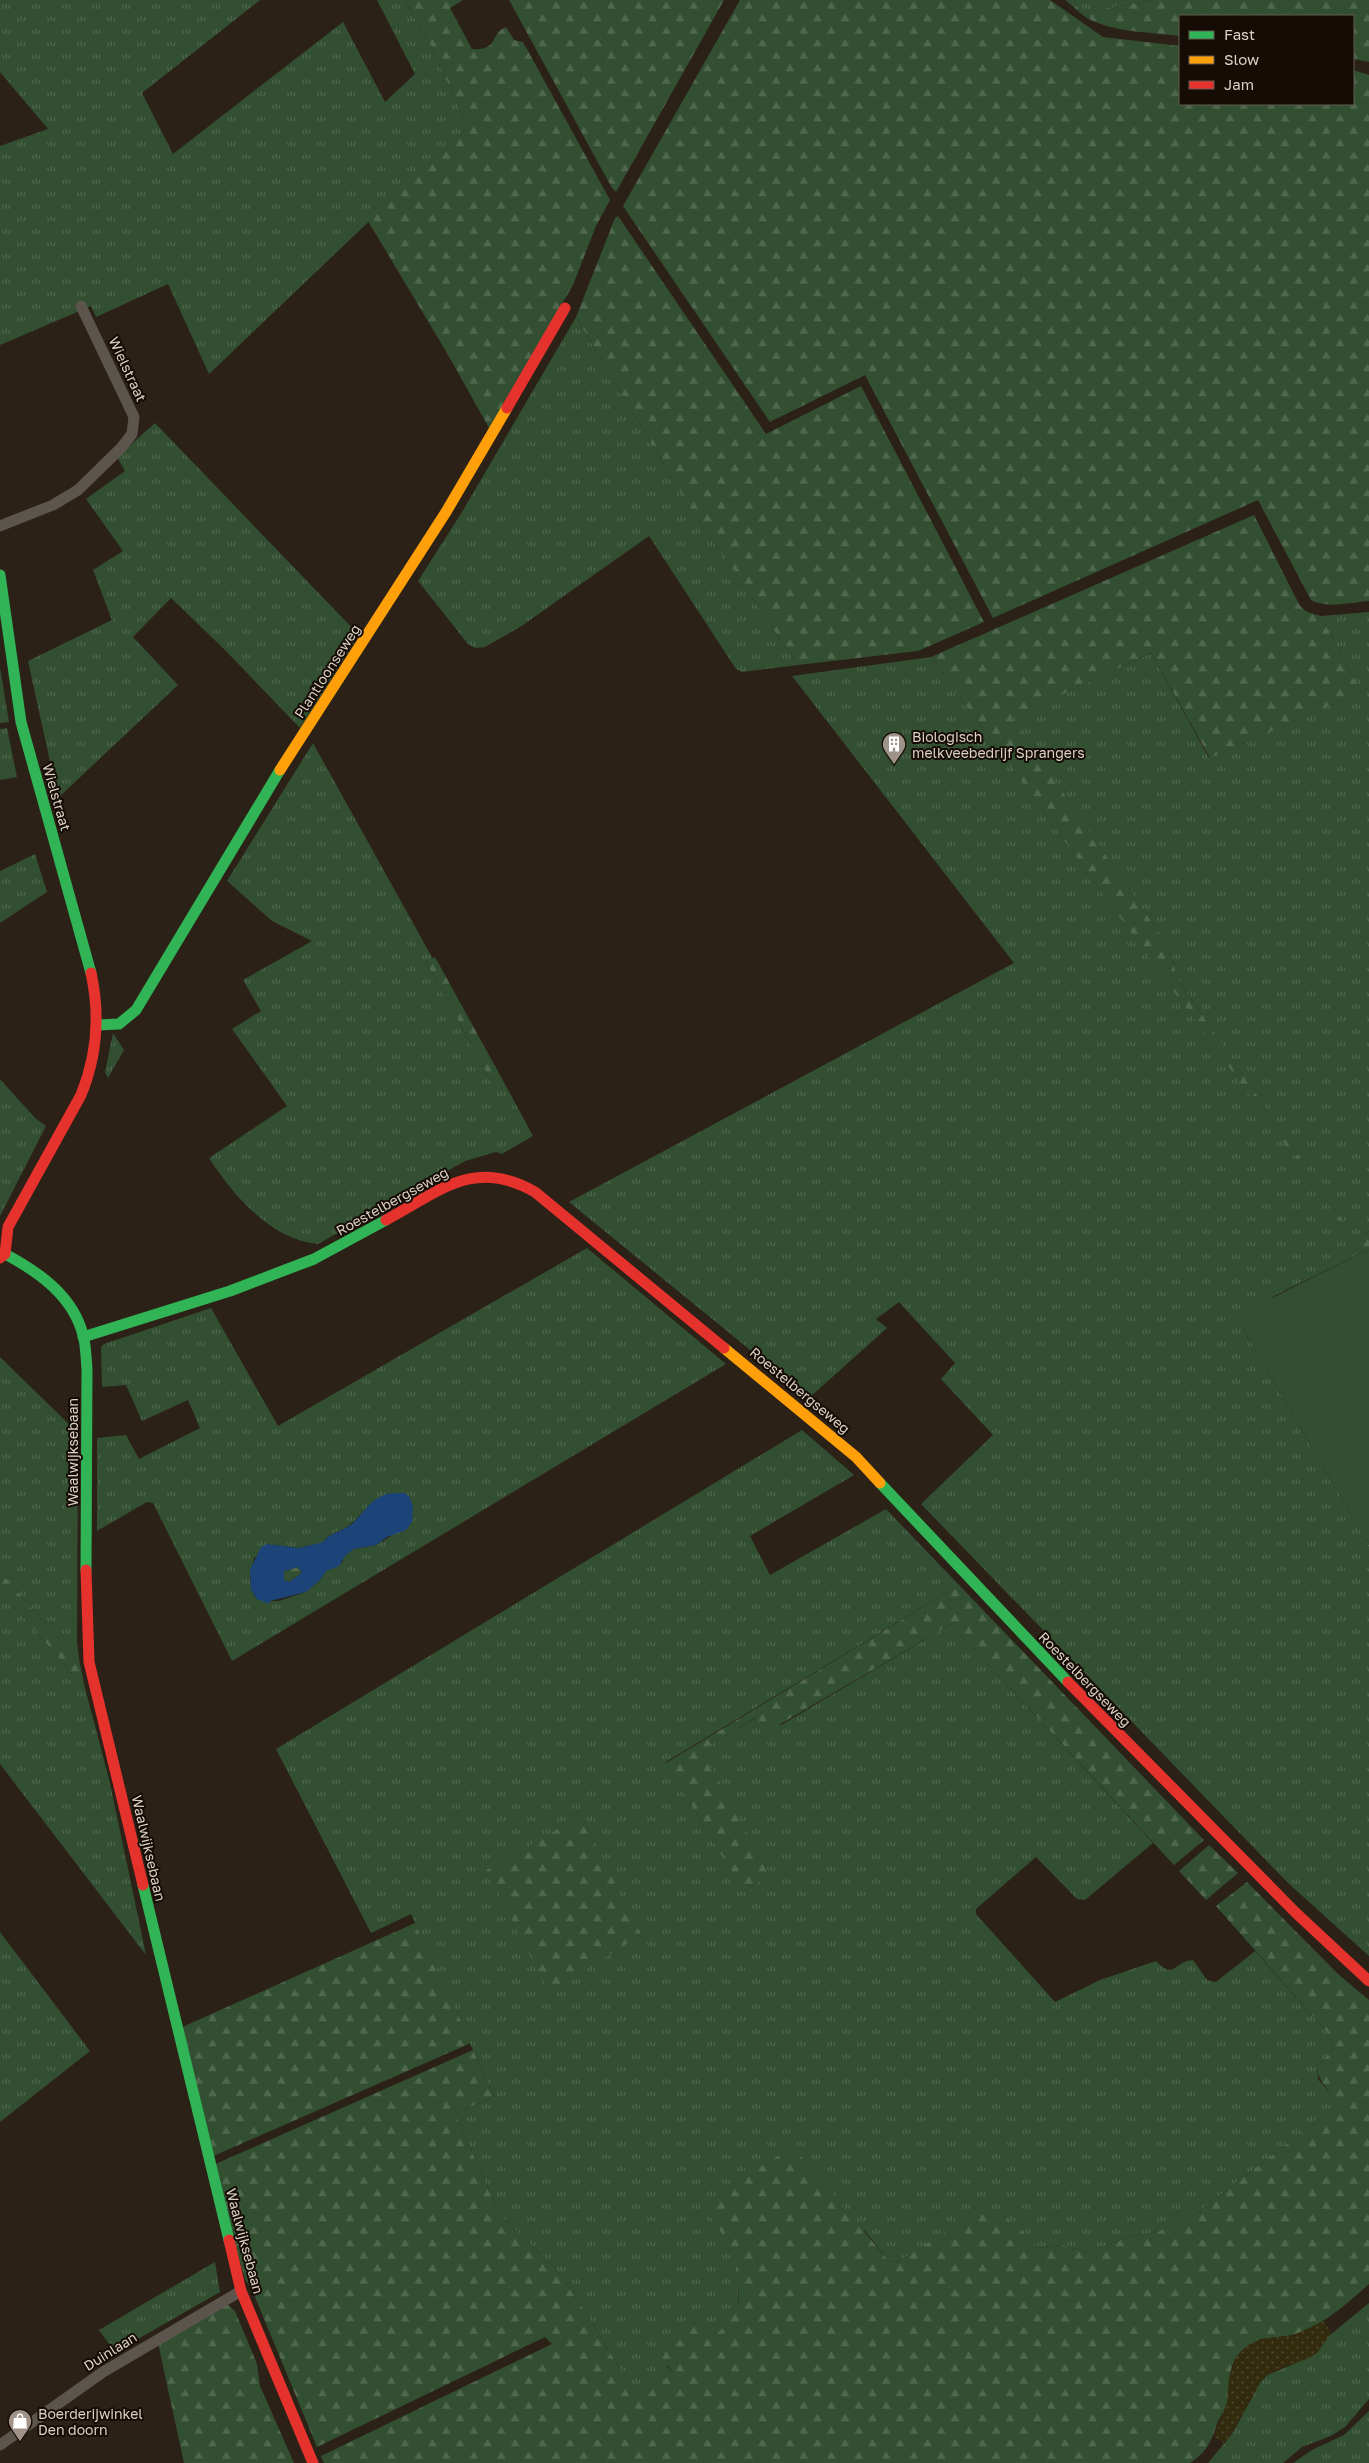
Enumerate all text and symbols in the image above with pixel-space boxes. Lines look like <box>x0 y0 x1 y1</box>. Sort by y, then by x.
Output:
legend <box>1179 15 1354 105</box>
text: Fast <box>1224 25 1255 43</box>
text: Slow <box>1224 50 1259 68</box>
text: Jam <box>1224 75 1254 93</box>
street label: Wielstraat <box>106 334 150 404</box>
street label: Plantloonseweg <box>290 621 364 721</box>
place label: Biologisch melkveebedrijf Sprangers <box>912 728 1085 761</box>
building icon: Biologisch melkveebedrijf Sprangers <box>881 731 907 765</box>
street label: Wielstraat <box>39 761 75 833</box>
street label: Roestelbergseweg <box>333 1163 451 1239</box>
street label: Roestelbergseweg <box>746 1343 854 1437</box>
street label: Waalwijksebaan <box>64 1398 81 1506</box>
street label: Roestelbergseweg <box>1035 1628 1135 1730</box>
street label: Waalwijksebaan <box>129 1793 169 1903</box>
street label: Waalwijksebaan <box>223 2186 267 2296</box>
street label: Duinlaan <box>80 2328 140 2374</box>
place label: Boerderijwinkel Den doorn <box>38 2405 143 2438</box>
shop icon: Boerderijwinkel Den doorn <box>7 2408 33 2442</box>

